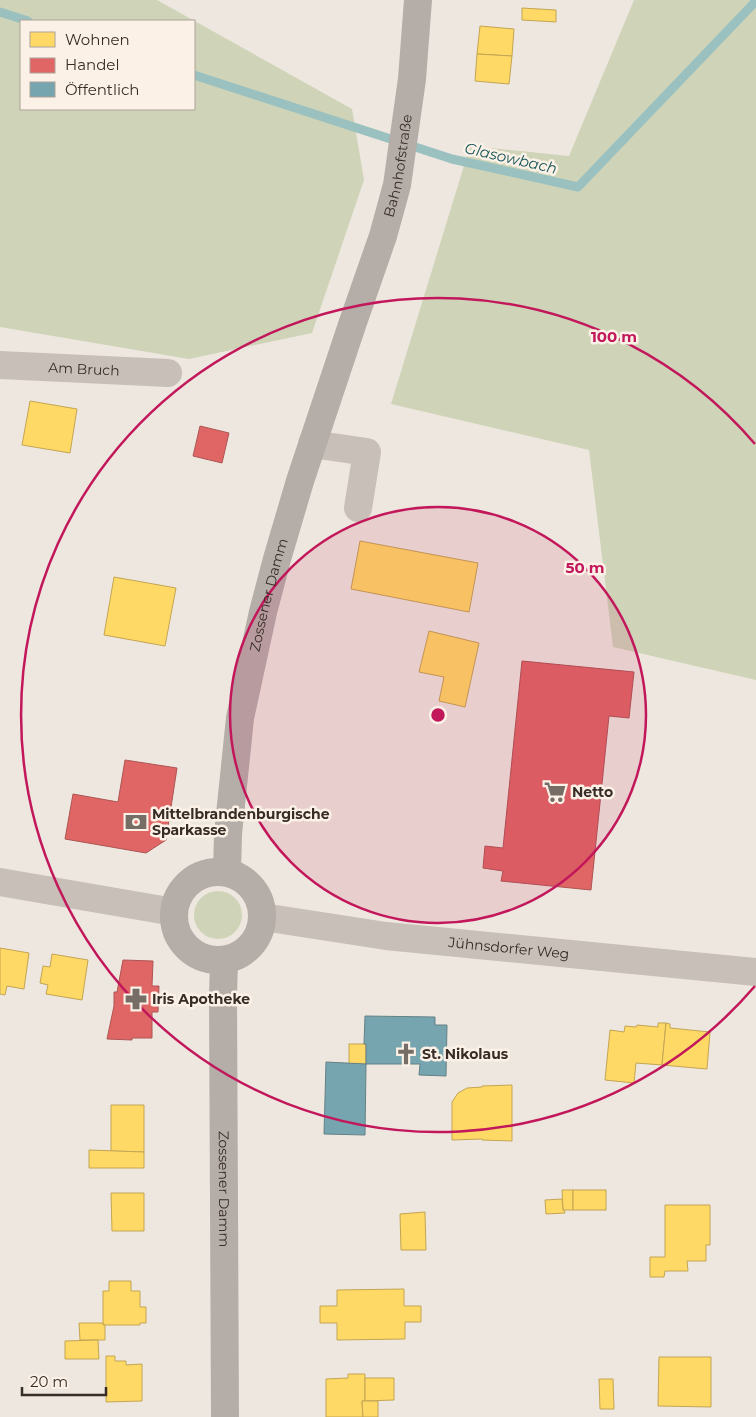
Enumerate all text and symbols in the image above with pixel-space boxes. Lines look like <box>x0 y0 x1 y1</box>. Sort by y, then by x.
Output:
legend <box>20 20 195 110</box>
text: Wohnen <box>65 30 130 49</box>
text: Handel <box>65 55 119 74</box>
text: Öffentlich <box>65 80 139 99</box>
street label: Bahnhofstraße <box>380 113 416 219</box>
water label: Glasowbach <box>463 138 559 178</box>
text: 100 m <box>591 327 637 346</box>
street label: Am Bruch <box>48 358 120 380</box>
street label: Zossener Damm <box>246 536 292 653</box>
text: 50 m <box>565 558 605 577</box>
centre of rings <box>429 706 447 724</box>
supermarket icon: Netto <box>542 779 568 805</box>
place label: Netto <box>572 783 613 801</box>
place label: Mittelbrandenburgische Sparkasse <box>152 805 330 839</box>
bank icon: Mittelbrandenburgische Sparkasse <box>123 809 149 835</box>
street label: Jühnsdorfer Weg <box>447 933 570 963</box>
pharmacy icon: Iris Apotheke <box>123 986 149 1012</box>
place label: Iris Apotheke <box>152 990 250 1008</box>
church icon: St. Nikolaus <box>393 1041 419 1067</box>
place label: St. Nikolaus <box>422 1045 509 1063</box>
street label: Zossener Damm <box>215 1131 233 1247</box>
scale bar <box>22 1364 106 1396</box>
text: 20 m <box>30 1372 68 1391</box>

